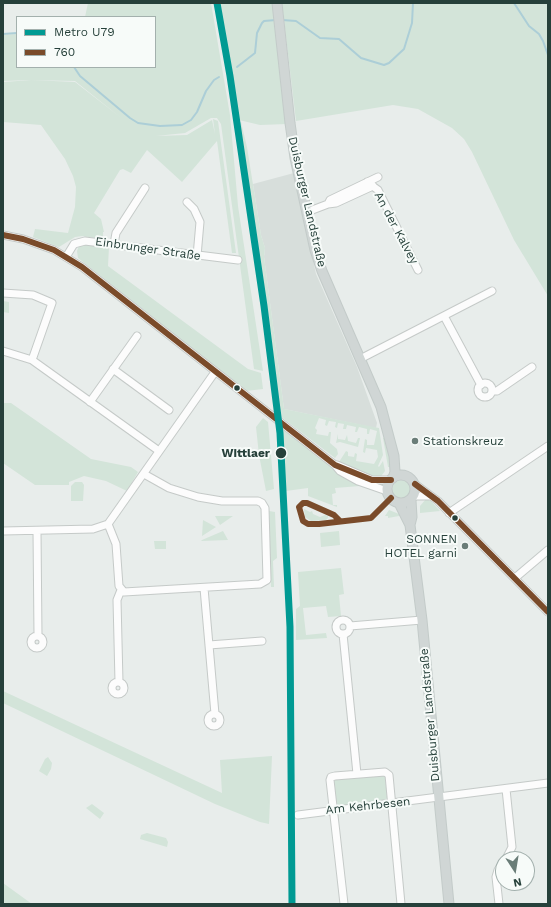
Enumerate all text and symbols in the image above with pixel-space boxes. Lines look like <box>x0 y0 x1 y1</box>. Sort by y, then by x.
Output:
legend <box>16 16 156 68</box>
text: Metro U79 <box>54 25 115 39</box>
text: 760 <box>54 45 75 59</box>
street label: Duisburger Landstraße <box>285 135 329 269</box>
street label: An der Kalvey <box>371 189 421 267</box>
street label: Einbrunger Straße <box>94 234 202 264</box>
unlabelled marker <box>232 383 242 393</box>
place label: Stationskreuz <box>423 434 504 448</box>
marker: Stationskreuz <box>410 436 420 446</box>
place label: Wittlaer <box>221 446 270 460</box>
marker: Wittlaer <box>274 446 288 460</box>
unlabelled marker <box>450 513 460 523</box>
place label: SONNEN HOTEL garni <box>385 532 457 560</box>
marker: SONNEN HOTEL garni <box>460 541 470 551</box>
street label: Duisburger Landstraße <box>417 648 443 782</box>
street label: Am Kehrbesen <box>325 794 411 818</box>
north arrow <box>495 851 535 891</box>
text: N <box>512 875 523 889</box>

